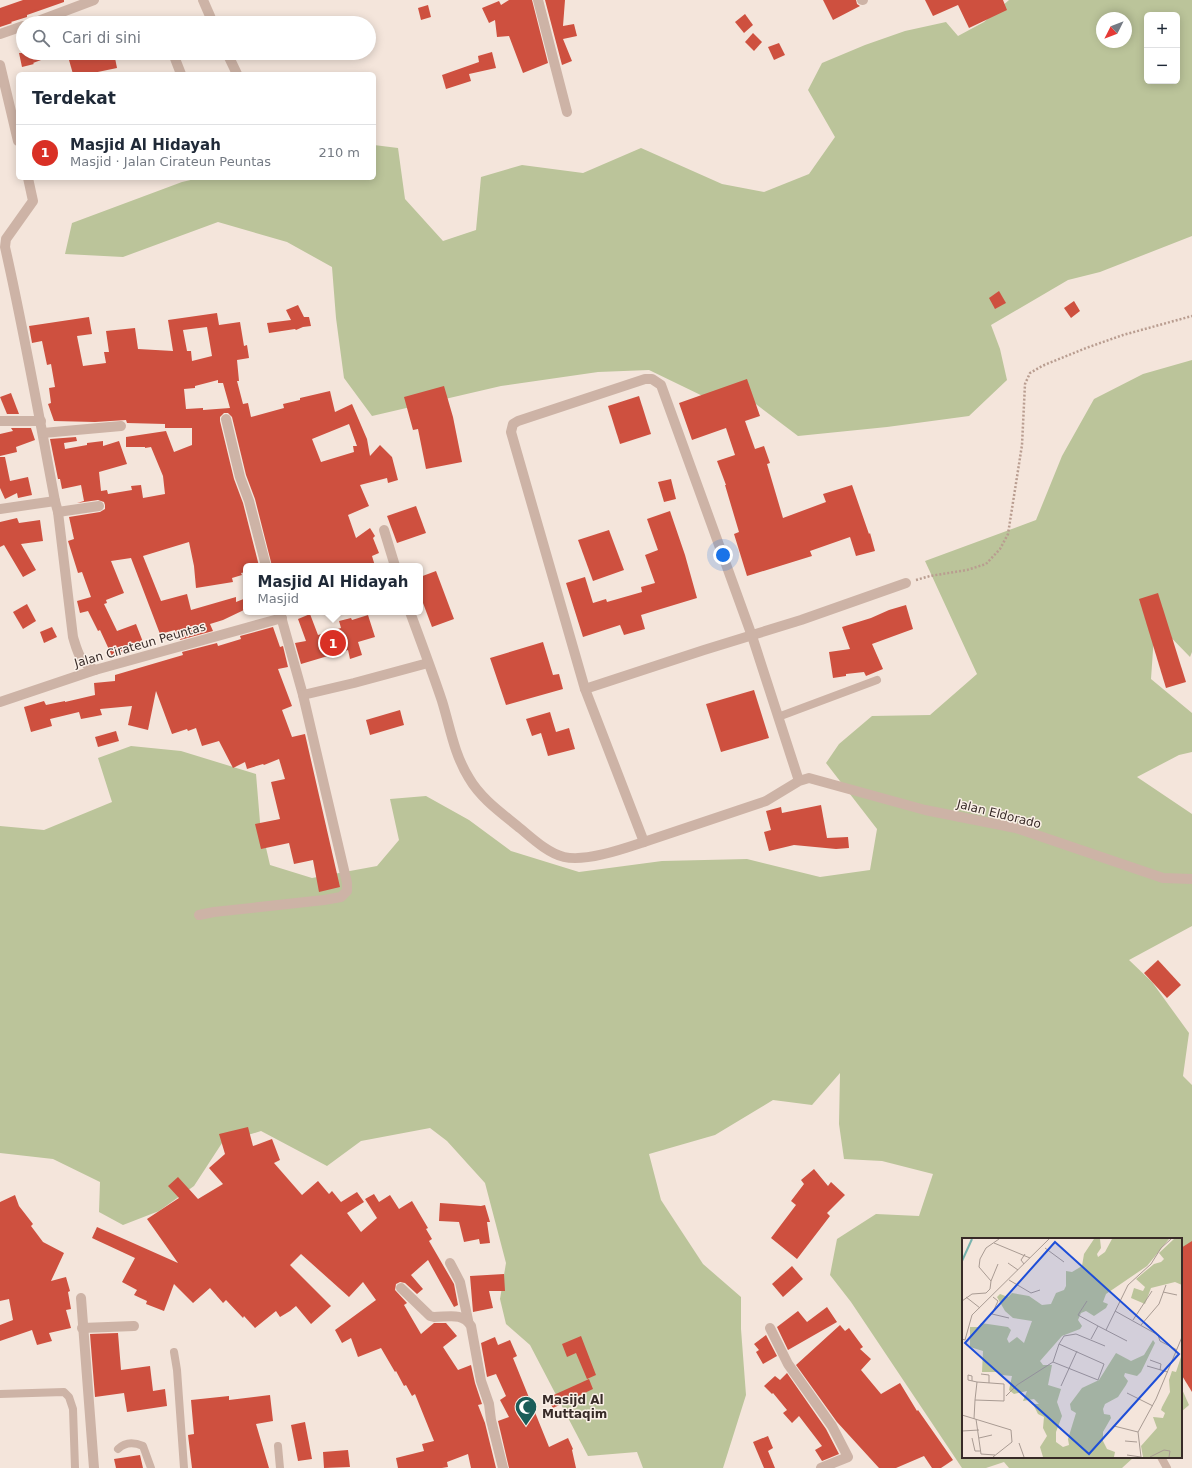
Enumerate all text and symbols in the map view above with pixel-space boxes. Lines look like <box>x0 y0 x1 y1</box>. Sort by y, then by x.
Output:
north arrow <box>1096 12 1132 48</box>
map controls <box>1144 12 1180 84</box>
button: + <box>1144 12 1180 48</box>
search box <box>16 16 376 60</box>
icon: search <box>30 27 52 49</box>
text: Cari di sini <box>62 29 141 47</box>
button: − <box>1144 48 1180 84</box>
text: Terdekat <box>32 88 116 108</box>
text: Masjid Al Hidayah <box>70 136 221 154</box>
text: 1 <box>40 145 50 160</box>
text: 210 m <box>318 145 360 160</box>
text: Masjid · Jalan Cirateun Peuntas <box>70 154 271 169</box>
your location <box>713 545 733 565</box>
popup <box>243 563 423 615</box>
text: Masjid Al Hidayah <box>258 573 408 591</box>
text: Masjid <box>258 591 299 606</box>
street label: Jalan Cirateun Peuntas <box>72 620 207 671</box>
pin: 1 <box>320 628 346 658</box>
street label: Jalan Eldorado <box>955 797 1042 831</box>
inset map <box>962 1238 1182 1458</box>
place label: Masijd Al Muttaqim <box>542 1393 607 1421</box>
mosque icon: Masijd Al Muttaqim <box>513 1394 539 1427</box>

